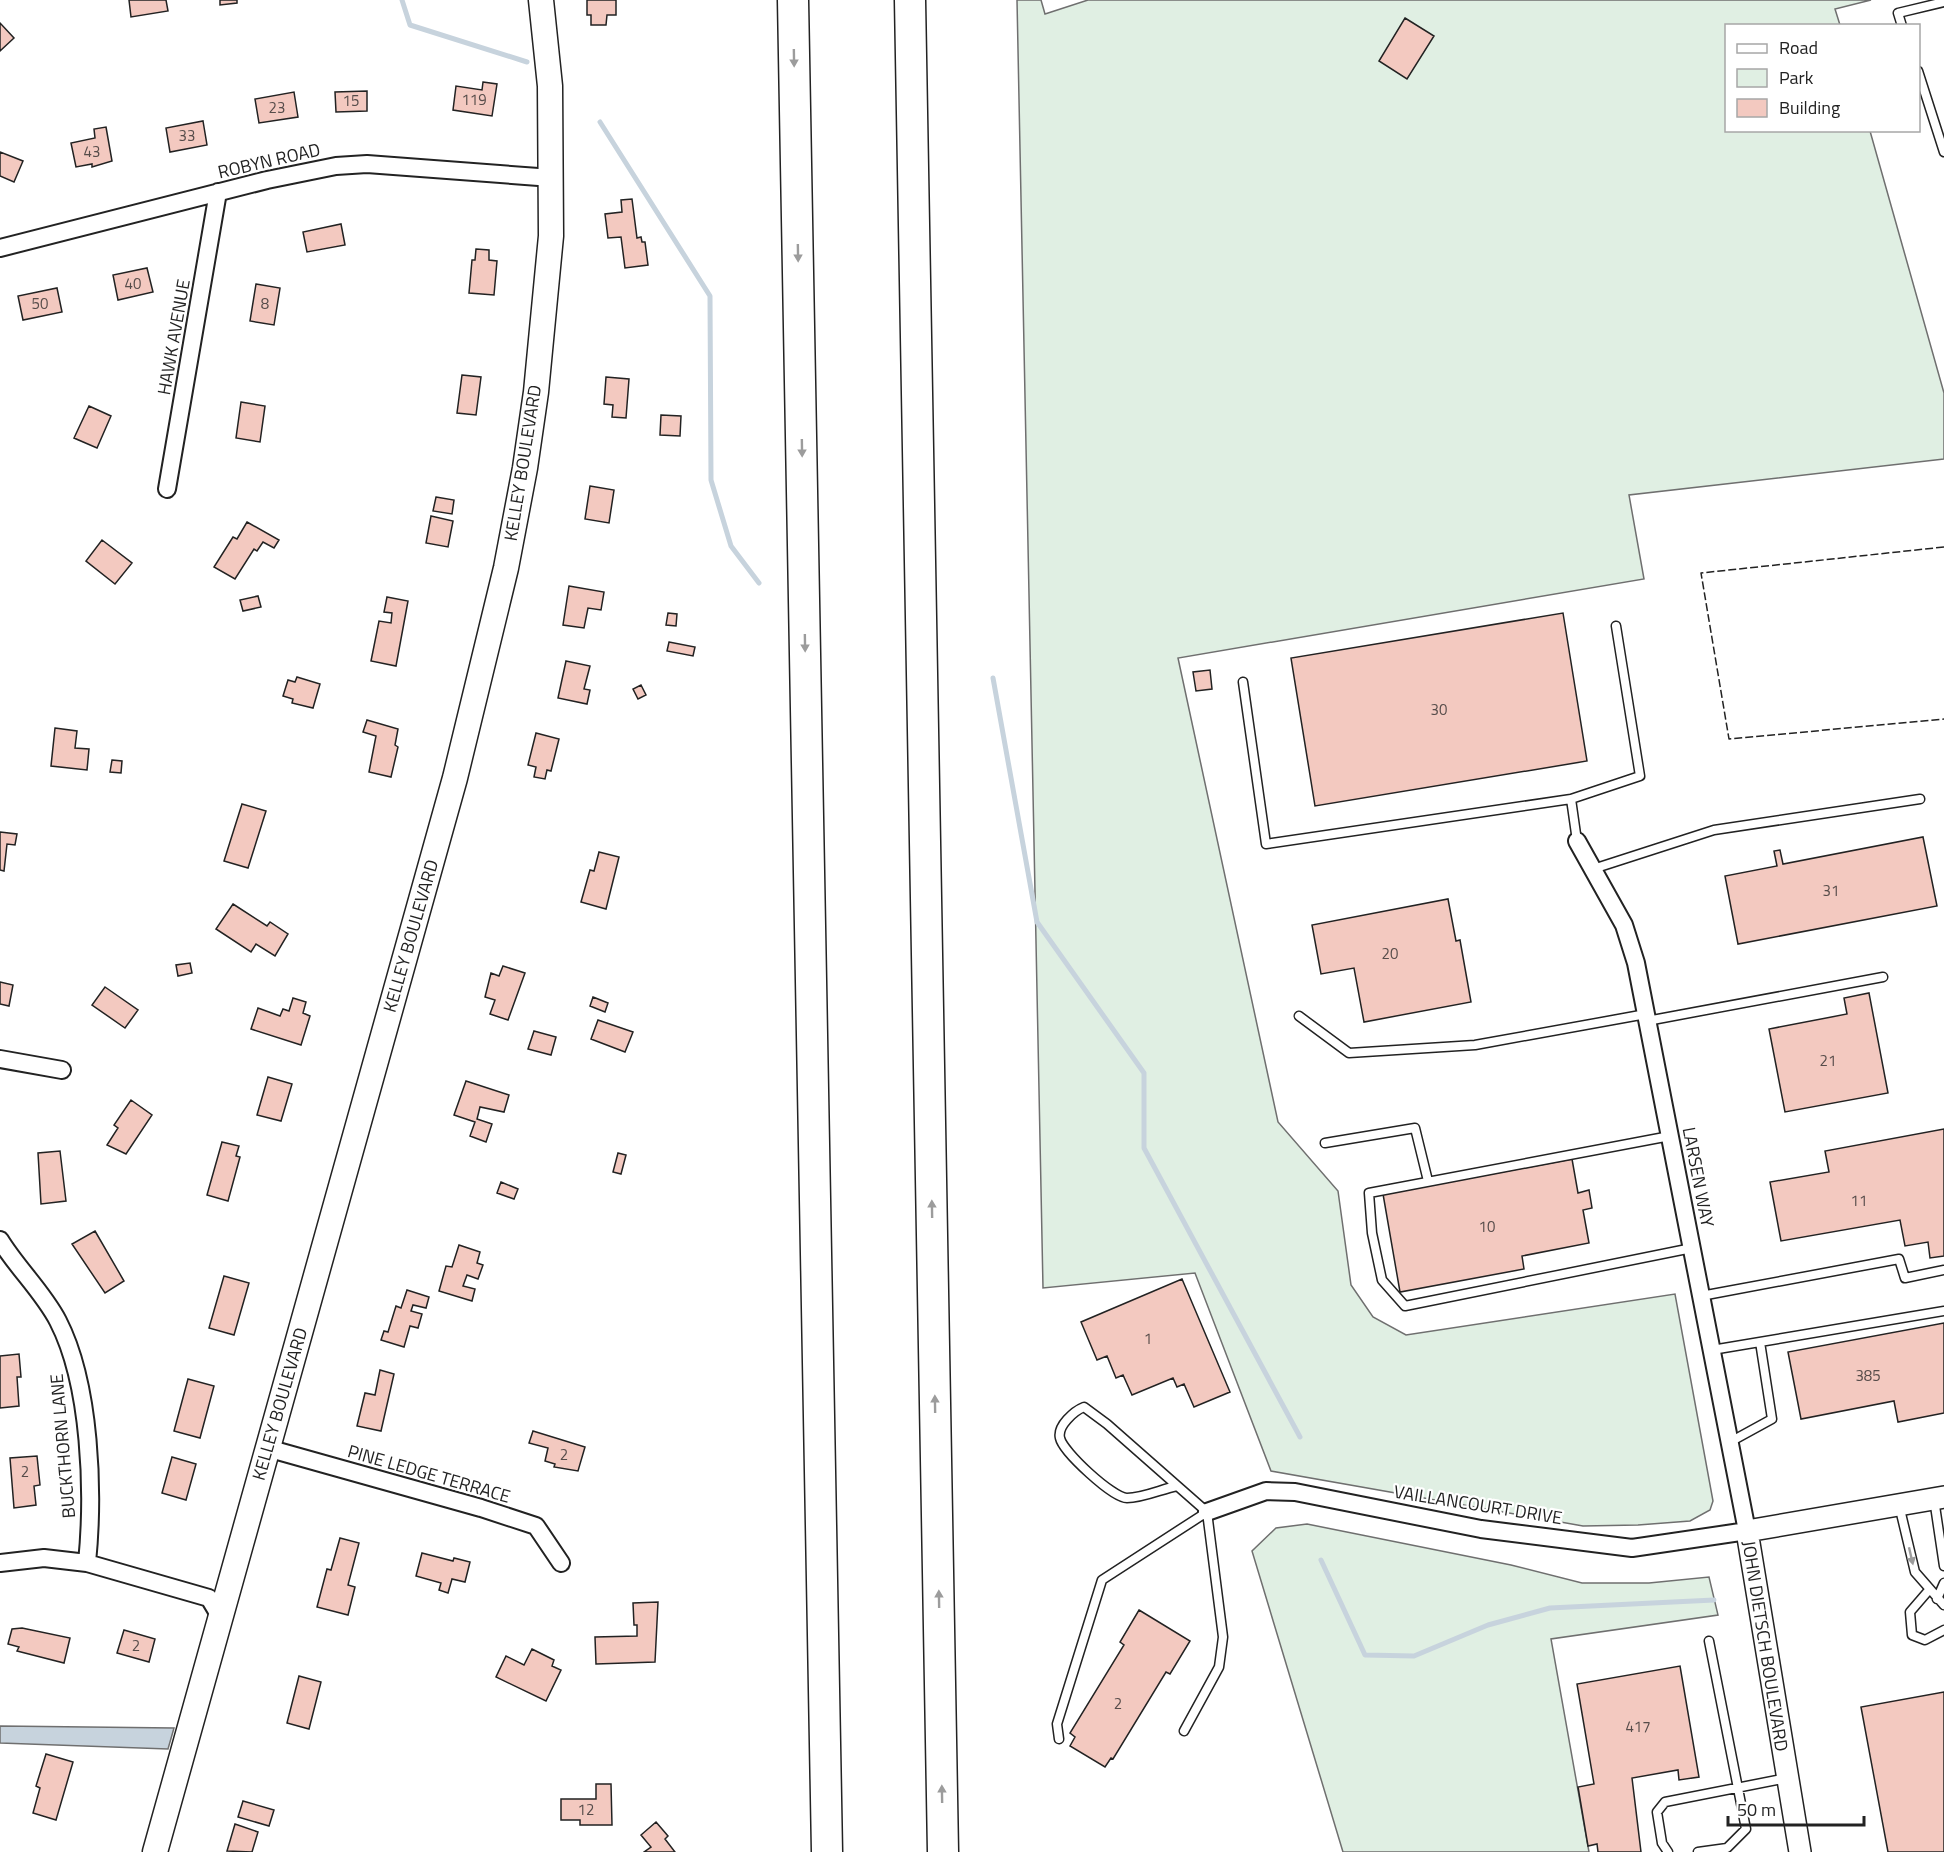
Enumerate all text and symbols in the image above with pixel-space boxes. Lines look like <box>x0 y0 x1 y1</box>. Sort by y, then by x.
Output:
legend <box>1725 24 1920 132</box>
text: Road <box>1779 34 1818 61</box>
one-way arrow <box>790 49 799 68</box>
text: Park <box>1779 64 1814 91</box>
house number: 119 <box>461 88 487 111</box>
house number: 15 <box>343 89 359 112</box>
text: Building <box>1779 94 1840 121</box>
house number: 23 <box>269 96 285 119</box>
house number: 33 <box>179 124 195 147</box>
street label: ROBYN ROAD <box>215 136 323 185</box>
house number: 43 <box>84 140 100 163</box>
one-way arrow <box>793 244 803 263</box>
house number: 40 <box>125 272 141 295</box>
street label: HAWK AVENUE <box>150 277 197 397</box>
house number: 50 <box>32 292 48 315</box>
house number: 8 <box>261 292 269 315</box>
street label: KELLEY BOULEVARD <box>497 383 548 543</box>
one-way arrow <box>797 439 806 458</box>
one-way arrow <box>800 634 810 653</box>
house number: 30 <box>1431 698 1447 721</box>
street label: KELLEY BOULEVARD <box>376 856 445 1015</box>
house number: 31 <box>1823 879 1839 902</box>
house number: 20 <box>1382 942 1398 965</box>
house number: 21 <box>1820 1049 1836 1072</box>
street label: LARSEN WAY <box>1676 1125 1721 1230</box>
house number: 11 <box>1851 1189 1867 1212</box>
one-way arrow <box>927 1199 937 1218</box>
house number: 10 <box>1479 1215 1495 1238</box>
street label: KELLEY BOULEVARD <box>245 1324 314 1483</box>
house number: 1 <box>1144 1327 1152 1350</box>
house number: 385 <box>1855 1364 1881 1387</box>
street label: BUCKTHORN LANE <box>43 1373 82 1519</box>
one-way arrow <box>930 1394 940 1413</box>
street label: PINE LEDGE TERRACE <box>345 1437 514 1510</box>
house number: 2 <box>560 1443 568 1466</box>
house number: 2 <box>21 1460 29 1483</box>
street label: VAILLANCOURT DRIVE <box>1392 1478 1564 1531</box>
street label: JOHN DIETSCH BOULEVARD <box>1735 1539 1795 1753</box>
one-way arrow <box>1907 1546 1917 1565</box>
one-way arrow <box>934 1589 944 1608</box>
house number: 2 <box>132 1634 140 1657</box>
house number: 2 <box>1114 1692 1122 1715</box>
house number: 417 <box>1625 1715 1651 1738</box>
one-way arrow <box>938 1784 947 1803</box>
scale bar <box>1728 1789 1864 1827</box>
text: 50 m <box>1737 1796 1776 1823</box>
house number: 12 <box>578 1798 594 1821</box>

